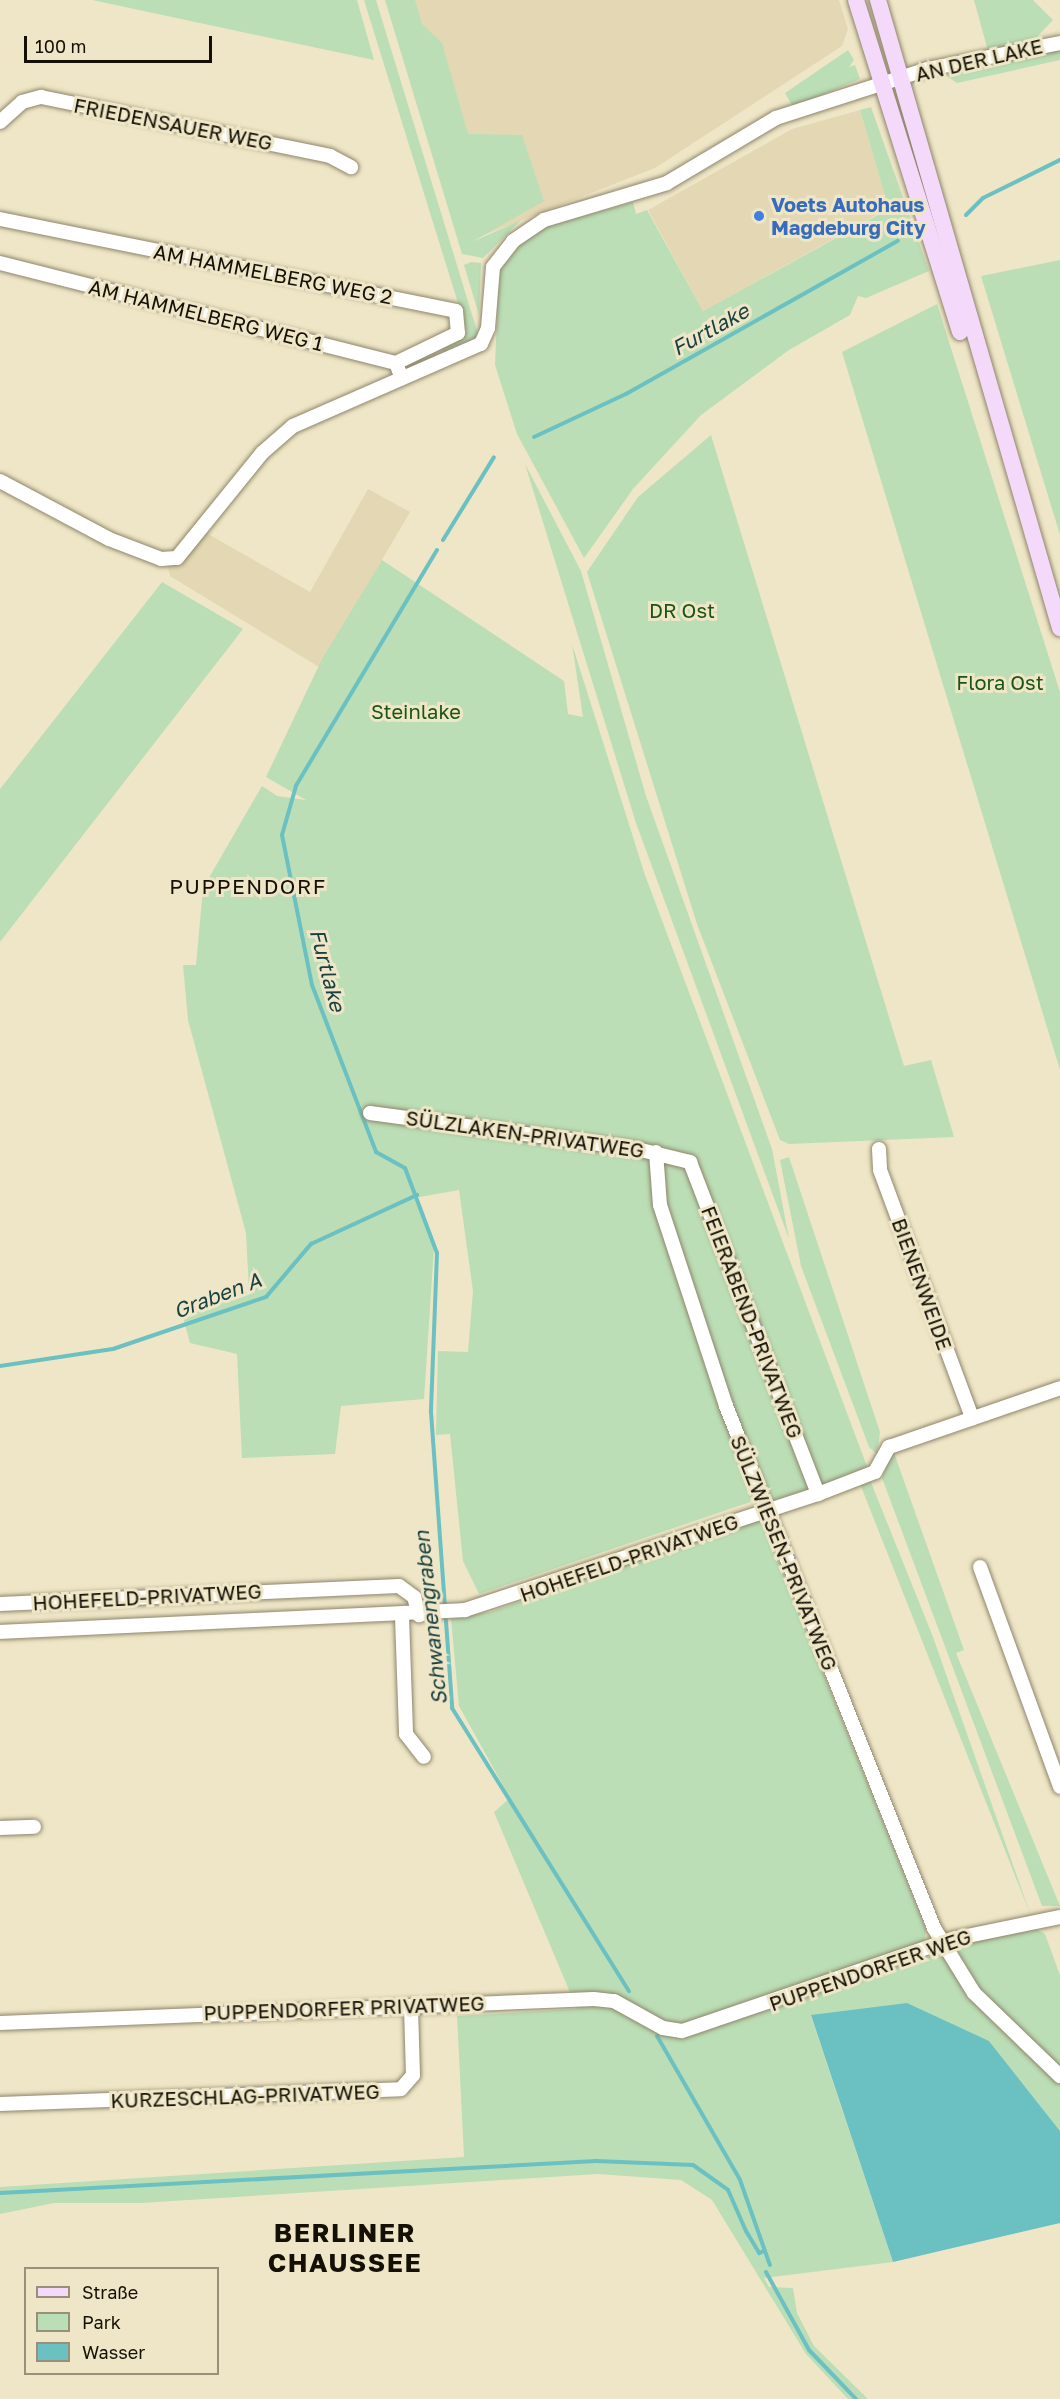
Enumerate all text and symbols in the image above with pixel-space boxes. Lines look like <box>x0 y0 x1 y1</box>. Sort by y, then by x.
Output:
scale bar <box>27 24 214 62</box>
street label: AN DER LAKE <box>913 34 1045 86</box>
text: 100 m <box>35 35 86 57</box>
street label: FRIEDENSAUER WEG <box>72 93 274 155</box>
place label: Voets Autohaus Magdeburg City <box>771 192 926 239</box>
marker: Voets Autohaus Magdeburg City <box>752 209 766 223</box>
street label: AM HAMMELBERG WEG 2 <box>152 239 394 309</box>
street label: AM HAMMELBERG WEG 1 <box>86 274 326 356</box>
water label: Furtlake <box>667 298 753 360</box>
park label: DR Ost <box>649 598 715 622</box>
park label: Flora Ost <box>956 670 1044 694</box>
park label: Steinlake <box>371 699 461 723</box>
district label: PUPPENDORF <box>169 873 327 899</box>
water label: Furtlake <box>305 926 351 1014</box>
street label: SÜLZLAKEN-PRIVATWEG <box>404 1105 646 1163</box>
street label: FEIERABEND-PRIVATWEG <box>697 1203 807 1441</box>
street label: BIENENWEIDE <box>887 1215 957 1353</box>
water label: Graben A <box>170 1267 264 1323</box>
street label: SÜLZWIESEN-PRIVATWEG <box>726 1432 842 1674</box>
street label: HOHEFELD-PRIVATWEG <box>517 1509 741 1607</box>
water label: Schwanengraben <box>408 1530 452 1706</box>
street label: HOHEFELD-PRIVATWEG <box>32 1579 262 1615</box>
street label: PUPPENDORFER WEG <box>766 1924 974 2016</box>
street label: PUPPENDORFER PRIVATWEG <box>203 1991 485 2025</box>
street label: KURZESCHLAG-PRIVATWEG <box>110 2079 380 2113</box>
district label: BERLINER CHAUSSEE <box>268 2217 422 2278</box>
legend <box>24 2267 219 2375</box>
text: Straße <box>82 2281 138 2303</box>
text: Park <box>82 2311 121 2333</box>
text: Wasser <box>82 2341 145 2363</box>

